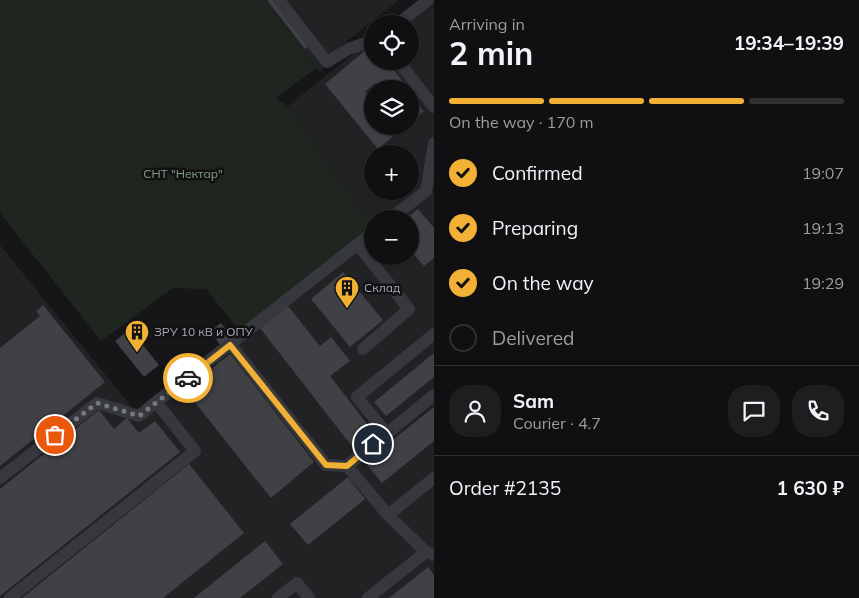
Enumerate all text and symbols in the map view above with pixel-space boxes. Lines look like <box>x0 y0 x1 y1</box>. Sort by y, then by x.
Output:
text: Arriving in <box>449 14 525 34</box>
map controls <box>364 15 419 265</box>
button: locate <box>364 15 419 70</box>
text: 19:34–19:39 <box>734 31 844 55</box>
text: 2 min <box>449 33 533 73</box>
button: layers <box>364 80 419 135</box>
text: On the way · 170 m <box>449 112 594 132</box>
button: + <box>364 145 419 200</box>
icon: check <box>449 159 477 187</box>
text: Confirmed <box>492 161 583 185</box>
text: 19:07 <box>802 163 844 183</box>
park label: СНТ "Нектар" <box>143 166 223 181</box>
button: − <box>364 210 419 265</box>
icon: check <box>449 214 477 242</box>
text: Preparing <box>492 216 578 240</box>
text: 19:13 <box>802 218 844 238</box>
icon: check <box>449 269 477 297</box>
text: On the way <box>492 271 594 295</box>
text: 19:29 <box>802 273 844 293</box>
building icon: Склад <box>334 275 360 309</box>
place label: Склад <box>364 280 400 295</box>
building icon: ЗРУ 10 кВ и ОПУ <box>124 319 150 353</box>
place label: ЗРУ 10 кВ и ОПУ <box>154 324 253 339</box>
text: Delivered <box>492 326 574 350</box>
courier <box>163 353 213 403</box>
icon: car <box>174 364 202 392</box>
button: person <box>449 385 501 437</box>
button: chat <box>728 385 780 437</box>
button: phone <box>792 385 844 437</box>
text: Sam <box>513 389 554 413</box>
text: Courier · 4.7 <box>513 413 601 433</box>
pin <box>34 414 76 456</box>
icon: bag <box>41 421 69 449</box>
pin <box>352 423 394 465</box>
icon: home <box>359 430 387 458</box>
text: Order #2135 <box>449 476 561 500</box>
text: 1 630 ₽ <box>777 476 844 500</box>

